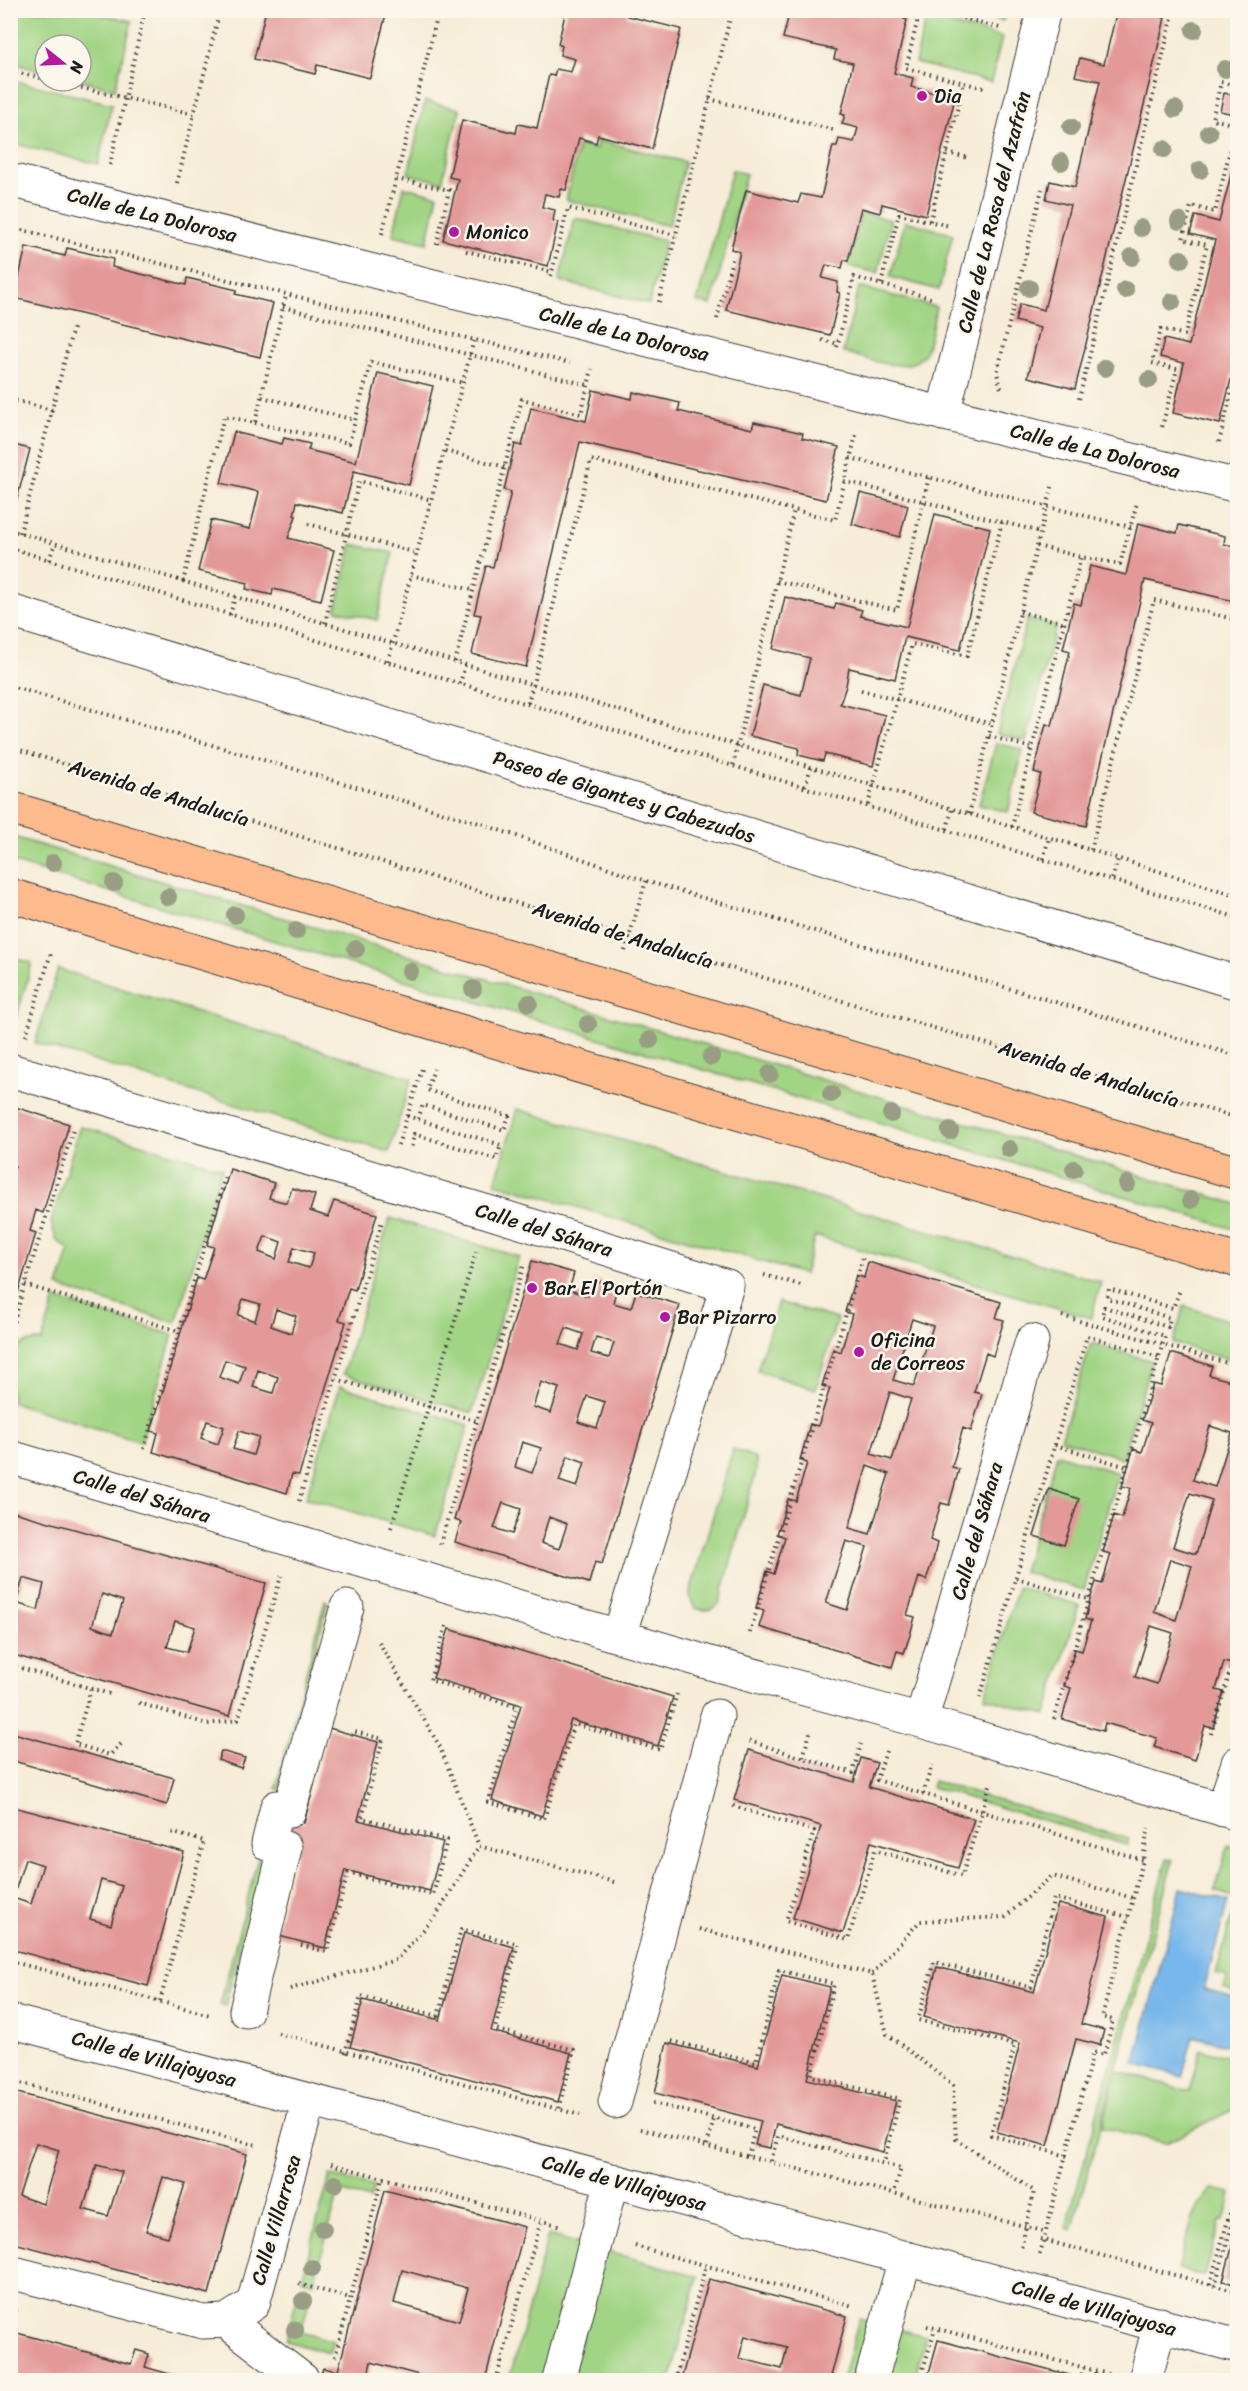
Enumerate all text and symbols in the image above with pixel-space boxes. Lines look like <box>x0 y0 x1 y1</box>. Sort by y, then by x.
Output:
north arrow <box>33 33 93 93</box>
text: N <box>61 57 93 78</box>
place label: Dia <box>934 79 962 114</box>
street label: Calle de La Rosa del Azafrán <box>947 87 1041 337</box>
marker: Dia <box>915 89 929 103</box>
street label: Calle de La Dolorosa <box>64 177 241 253</box>
place label: Monico <box>466 215 529 250</box>
marker: Monico <box>447 225 461 239</box>
street label: Calle de La Dolorosa <box>536 296 713 372</box>
street label: Calle de La Dolorosa <box>1007 413 1184 489</box>
street label: Paseo de Gigantes y Cabezudos <box>489 740 760 854</box>
street label: Avenida de Andalucía <box>63 749 254 837</box>
street label: Avenida de Andalucía <box>527 891 718 979</box>
street label: Avenida de Andalucía <box>993 1030 1184 1118</box>
street label: Calle del Sáhara <box>471 1193 618 1268</box>
place label: Bar El Portón <box>544 1271 662 1306</box>
marker: Bar El Portón <box>525 1281 539 1295</box>
place label: Bar Pizarro <box>677 1300 776 1335</box>
marker: Bar Pizarro <box>658 1310 672 1324</box>
place label: Oficina de Correos <box>871 1323 966 1381</box>
marker: Oficina de Correos <box>852 1345 866 1359</box>
street label: Calle del Sáhara <box>941 1457 1014 1604</box>
street label: Calle del Sáhara <box>69 1459 216 1534</box>
street label: Calle de Villajoyosa <box>68 2020 241 2098</box>
street label: Calle de Villajoyosa <box>538 2144 711 2222</box>
street label: Calle Villarrosa <box>241 2151 311 2289</box>
street label: Calle de Villajoyosa <box>1008 2269 1181 2347</box>

